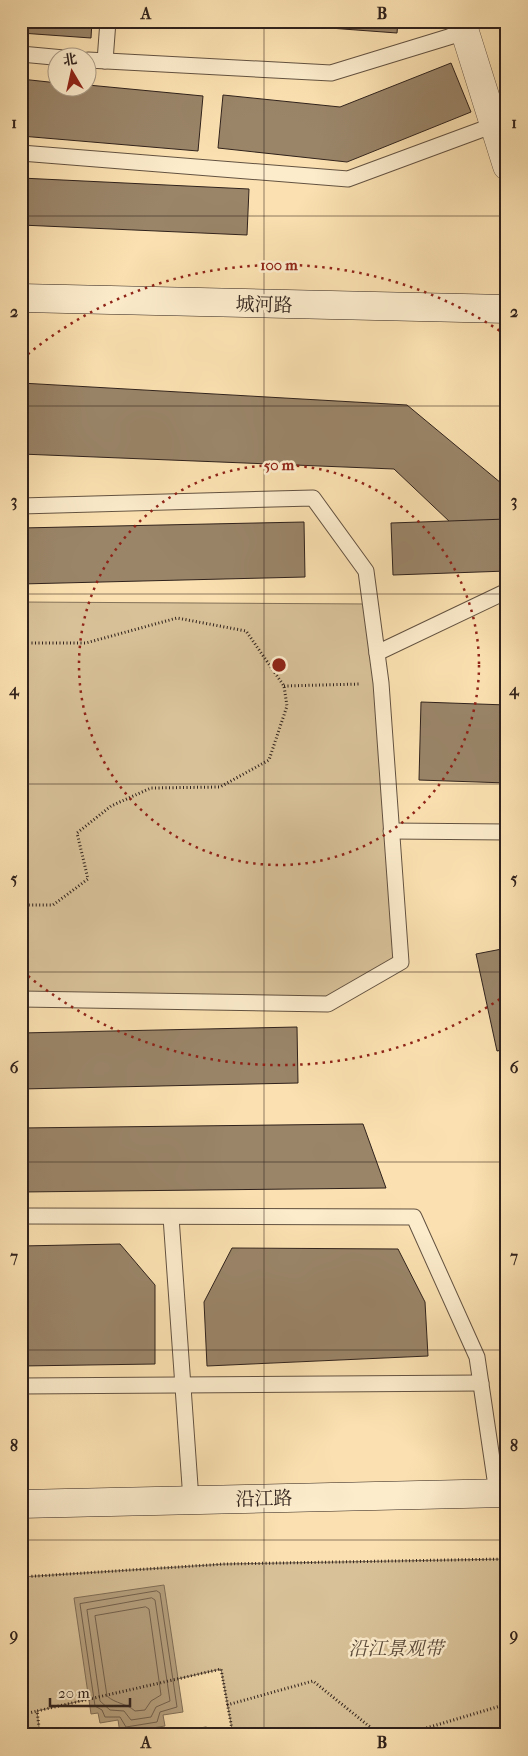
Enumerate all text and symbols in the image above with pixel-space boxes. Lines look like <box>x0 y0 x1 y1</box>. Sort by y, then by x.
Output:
text: A <box>140 4 152 23</box>
text: B <box>377 4 387 23</box>
north arrow <box>48 48 98 98</box>
text: 北 <box>62 50 78 69</box>
text: 1 <box>11 113 17 132</box>
text: 1 <box>511 113 517 132</box>
text: 100 m <box>260 256 298 274</box>
street label: 城河路 <box>235 294 293 316</box>
text: 2 <box>10 302 18 321</box>
text: 2 <box>510 302 518 321</box>
text: 50 m <box>264 456 295 474</box>
text: 3 <box>11 491 17 511</box>
text: 3 <box>511 491 517 511</box>
centre of rings <box>270 656 288 674</box>
text: 4 <box>8 680 20 700</box>
text: 4 <box>508 680 520 700</box>
text: 5 <box>11 869 18 888</box>
text: 5 <box>511 869 518 888</box>
text: 6 <box>10 1058 19 1077</box>
text: 6 <box>510 1058 519 1077</box>
text: 7 <box>9 1247 18 1266</box>
text: 7 <box>509 1247 518 1266</box>
text: 8 <box>10 1436 18 1455</box>
text: 8 <box>510 1436 518 1455</box>
street label: 沿江路 <box>235 1488 293 1510</box>
text: 9 <box>9 1625 18 1645</box>
text: 9 <box>509 1625 518 1645</box>
park label: 沿江景观带 <box>348 1638 446 1660</box>
scale bar <box>50 1676 130 1708</box>
text: 20 m <box>58 1684 90 1702</box>
text: A <box>140 1733 152 1752</box>
text: B <box>377 1733 387 1752</box>

